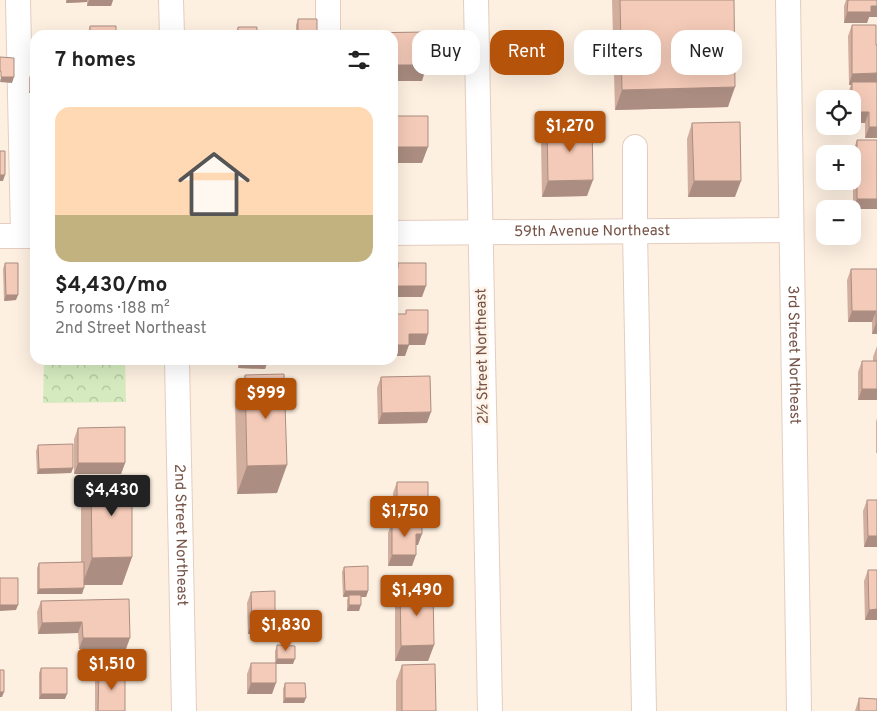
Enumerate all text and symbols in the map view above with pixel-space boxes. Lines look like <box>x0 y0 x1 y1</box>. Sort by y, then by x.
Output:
chip: Buy <box>412 30 480 75</box>
chip: Rent <box>490 30 564 75</box>
chip: Filters <box>574 30 661 75</box>
chip: New <box>671 30 742 75</box>
icon: filters <box>345 46 373 74</box>
text: 7 homes <box>55 47 136 74</box>
map controls <box>816 90 861 245</box>
button: locate <box>816 90 861 135</box>
pin: $1,270 <box>529 110 611 153</box>
text: $1,270 <box>546 117 594 137</box>
icon: home <box>169 139 259 229</box>
button: + <box>816 145 861 190</box>
button: − <box>816 200 861 245</box>
street label: 59th Avenue Northeast <box>514 221 670 242</box>
text: $4,430/mo <box>55 272 167 299</box>
street label: 3rd Street Northeast <box>783 285 804 425</box>
street label: 2½ Street Northeast <box>472 288 494 424</box>
text: 5 rooms · 188 m² <box>55 299 170 319</box>
text: 2nd Street Northeast <box>55 319 207 339</box>
pin: $999 <box>236 378 296 420</box>
text: $999 <box>246 384 286 404</box>
street label: 2nd Street Northeast <box>170 464 191 606</box>
pin: $4,430 <box>71 474 153 517</box>
text: $4,430 <box>85 481 139 501</box>
pin: $1,750 <box>364 496 446 538</box>
text: $1,750 <box>381 502 429 522</box>
pin: $1,490 <box>376 574 458 617</box>
text: $1,490 <box>392 581 442 601</box>
pin: $1,830 <box>245 610 327 652</box>
text: $1,830 <box>261 616 311 636</box>
pin: $1,510 <box>71 648 153 691</box>
text: $1,510 <box>89 655 135 675</box>

